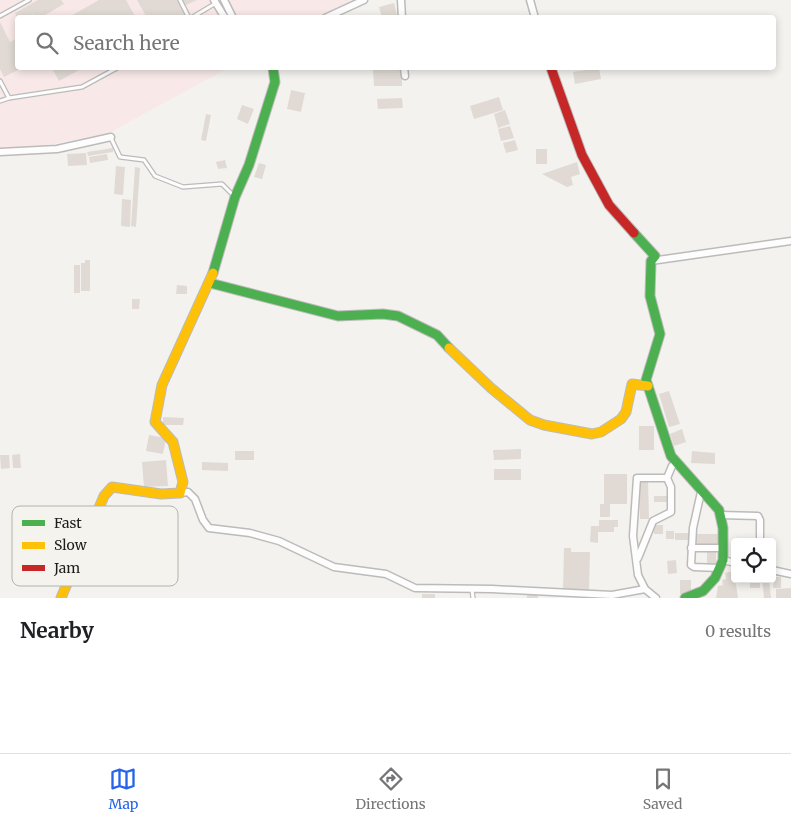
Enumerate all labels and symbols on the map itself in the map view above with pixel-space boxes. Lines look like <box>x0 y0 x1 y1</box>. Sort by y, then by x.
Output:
legend <box>12 506 178 586</box>
text: Fast <box>54 514 82 532</box>
text: Slow <box>54 536 87 554</box>
text: Jam <box>53 559 80 577</box>

